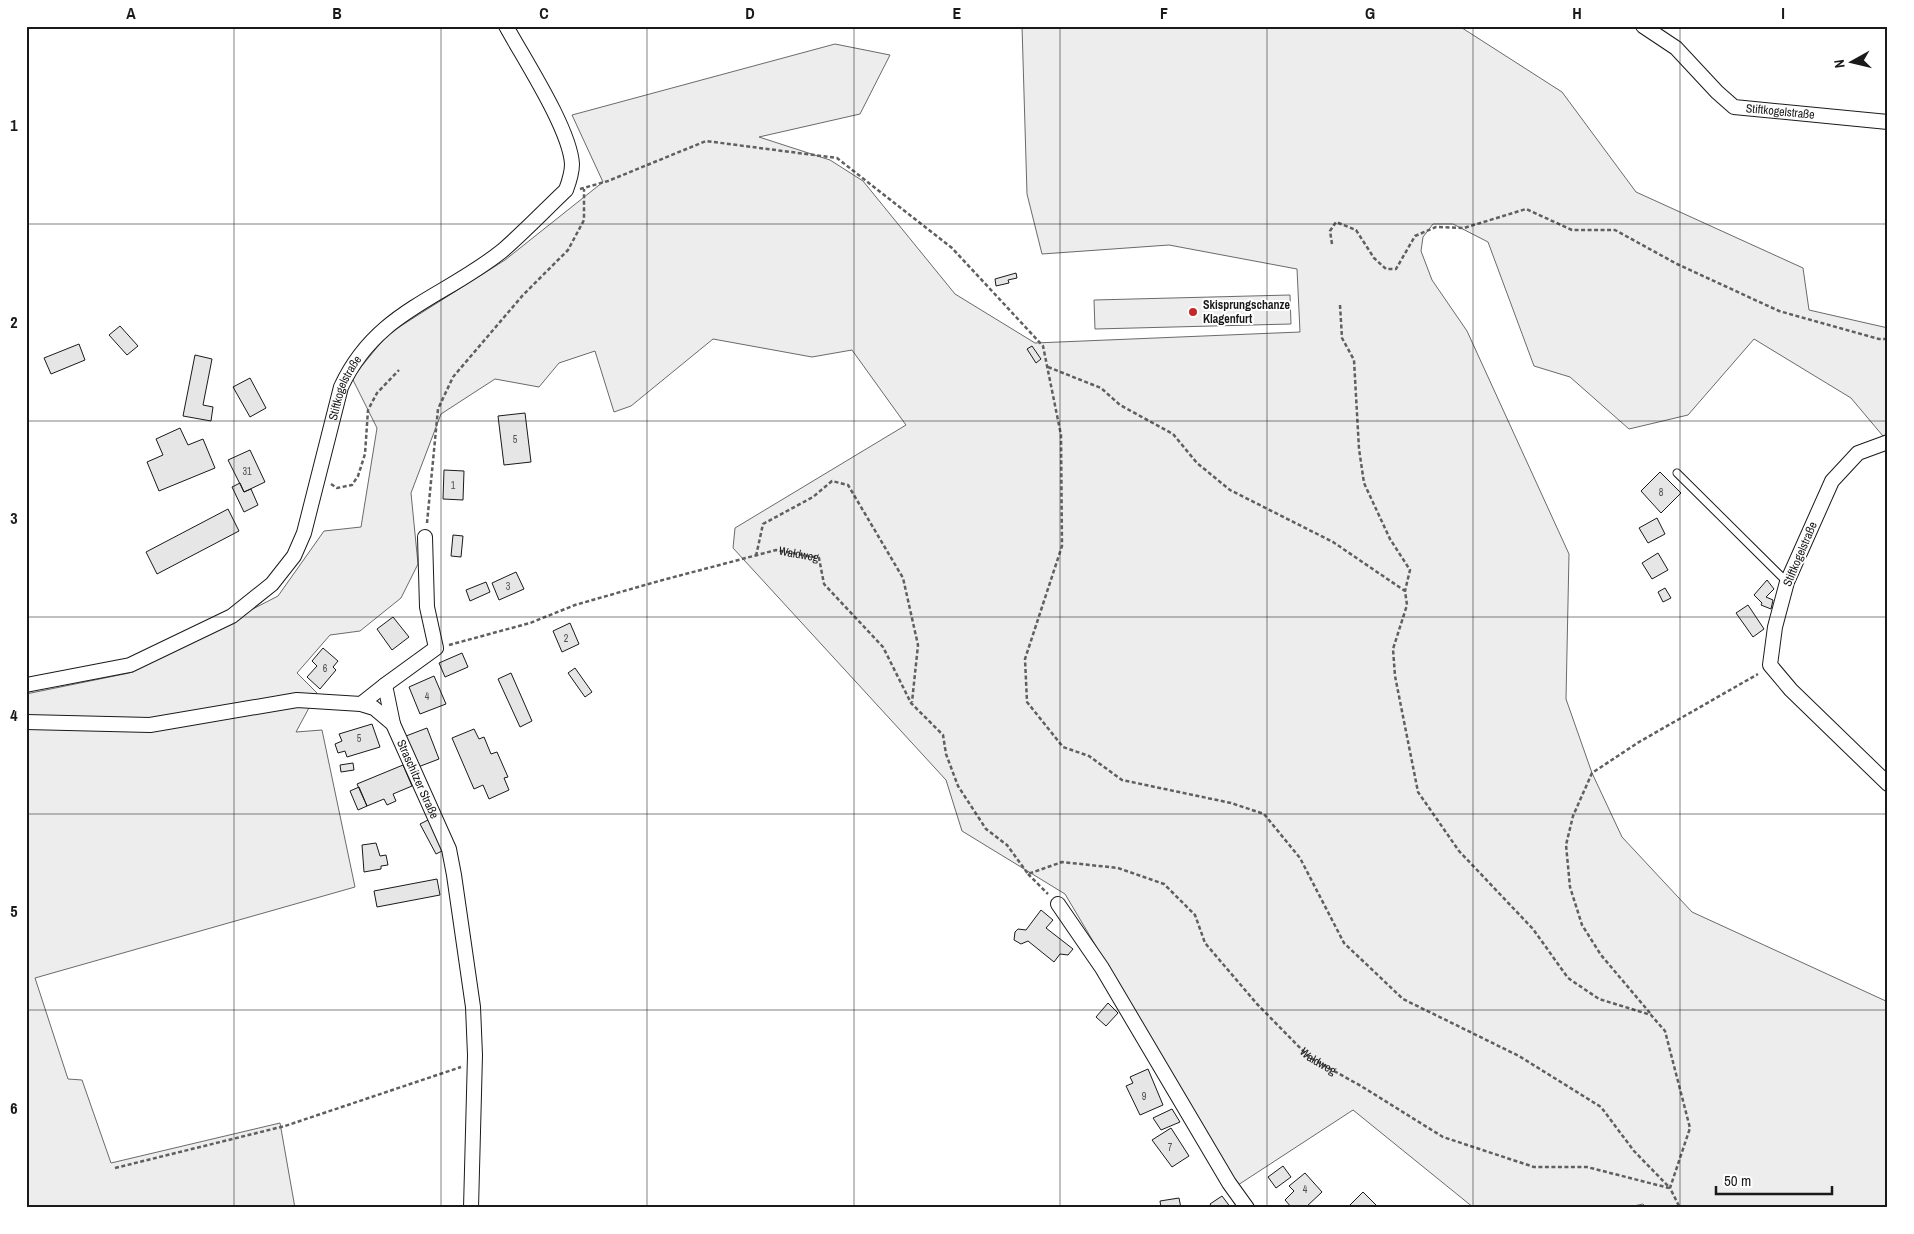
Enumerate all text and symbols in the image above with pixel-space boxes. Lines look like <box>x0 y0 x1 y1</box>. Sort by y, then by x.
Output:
text: A <box>126 2 136 24</box>
text: B <box>332 2 342 24</box>
text: C <box>539 2 549 24</box>
text: D <box>745 2 755 24</box>
text: E <box>953 2 962 24</box>
text: F <box>1160 2 1168 24</box>
text: G <box>1365 2 1375 24</box>
text: H <box>1572 2 1582 24</box>
text: I <box>1781 2 1785 24</box>
north arrow <box>1826 38 1876 88</box>
text: N <box>1830 58 1849 69</box>
street label: Stiftkogelstraße <box>1745 100 1815 123</box>
text: 1 <box>10 114 18 136</box>
place label: Skisprungschanze Klagenfurt <box>1203 297 1290 327</box>
marker: Skisprungschanze Klagenfurt <box>1187 306 1199 318</box>
text: 2 <box>10 311 18 333</box>
street label: Stiftkogelstraße <box>325 352 365 422</box>
house number: 5 <box>513 433 518 446</box>
house number: 31 <box>242 465 252 478</box>
house number: 1 <box>451 479 456 492</box>
house number: 8 <box>1659 486 1664 499</box>
text: 3 <box>10 507 18 529</box>
street label: Stiftkogelstraße <box>1779 519 1821 589</box>
street label: Waldweg <box>778 543 821 566</box>
house number: 3 <box>506 580 511 593</box>
house number: 2 <box>564 632 569 645</box>
house number: 6 <box>323 662 328 675</box>
house number: 4 <box>425 690 430 703</box>
text: 4 <box>10 704 18 726</box>
house number: 5 <box>357 732 362 745</box>
street label: Straschitzer Straße <box>393 737 442 821</box>
text: 5 <box>10 900 18 922</box>
street label: Waldweg <box>1296 1044 1339 1079</box>
house number: 9 <box>1142 1090 1147 1103</box>
text: 6 <box>10 1097 18 1119</box>
house number: 7 <box>1168 1141 1173 1154</box>
scale bar <box>1716 1164 1833 1196</box>
text: 50 m <box>1724 1170 1751 1191</box>
house number: 4 <box>1303 1183 1308 1196</box>

